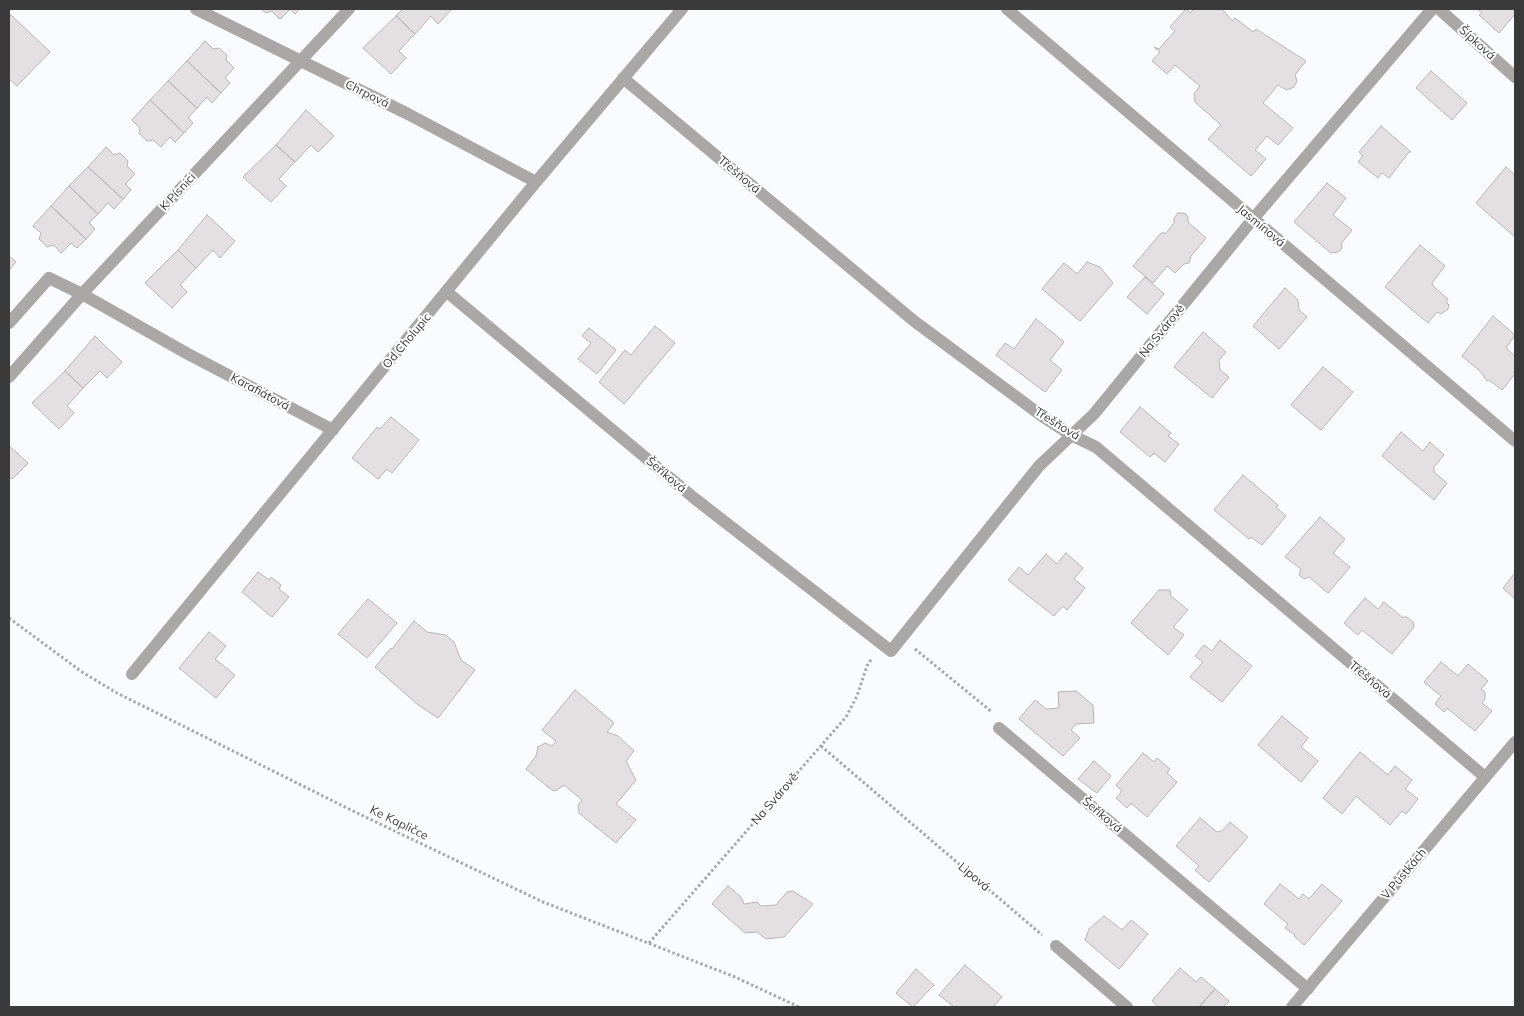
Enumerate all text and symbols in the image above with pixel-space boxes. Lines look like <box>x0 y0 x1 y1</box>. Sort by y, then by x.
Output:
street label: Šípková <box>1456 23 1498 63</box>
street label: Chrpová <box>343 77 391 111</box>
street label: Třešňová <box>715 153 763 197</box>
street label: K Písnici <box>157 170 199 214</box>
street label: Jasmínová <box>1234 202 1288 250</box>
street label: Na Svárově <box>1136 302 1188 360</box>
street label: Od Cholupic <box>380 311 434 371</box>
street label: Karafiátová <box>228 370 292 414</box>
street label: Třešňová <box>1032 405 1082 443</box>
street label: Šeříková <box>643 454 689 496</box>
street label: Třešňová <box>1346 658 1394 702</box>
street label: Na Svárově <box>749 770 801 828</box>
street label: Šeříková <box>1079 794 1125 836</box>
street label: Ke Kapličce <box>368 803 430 843</box>
street label: V Půstkách <box>1378 845 1430 903</box>
street label: Lipová <box>955 860 993 894</box>

